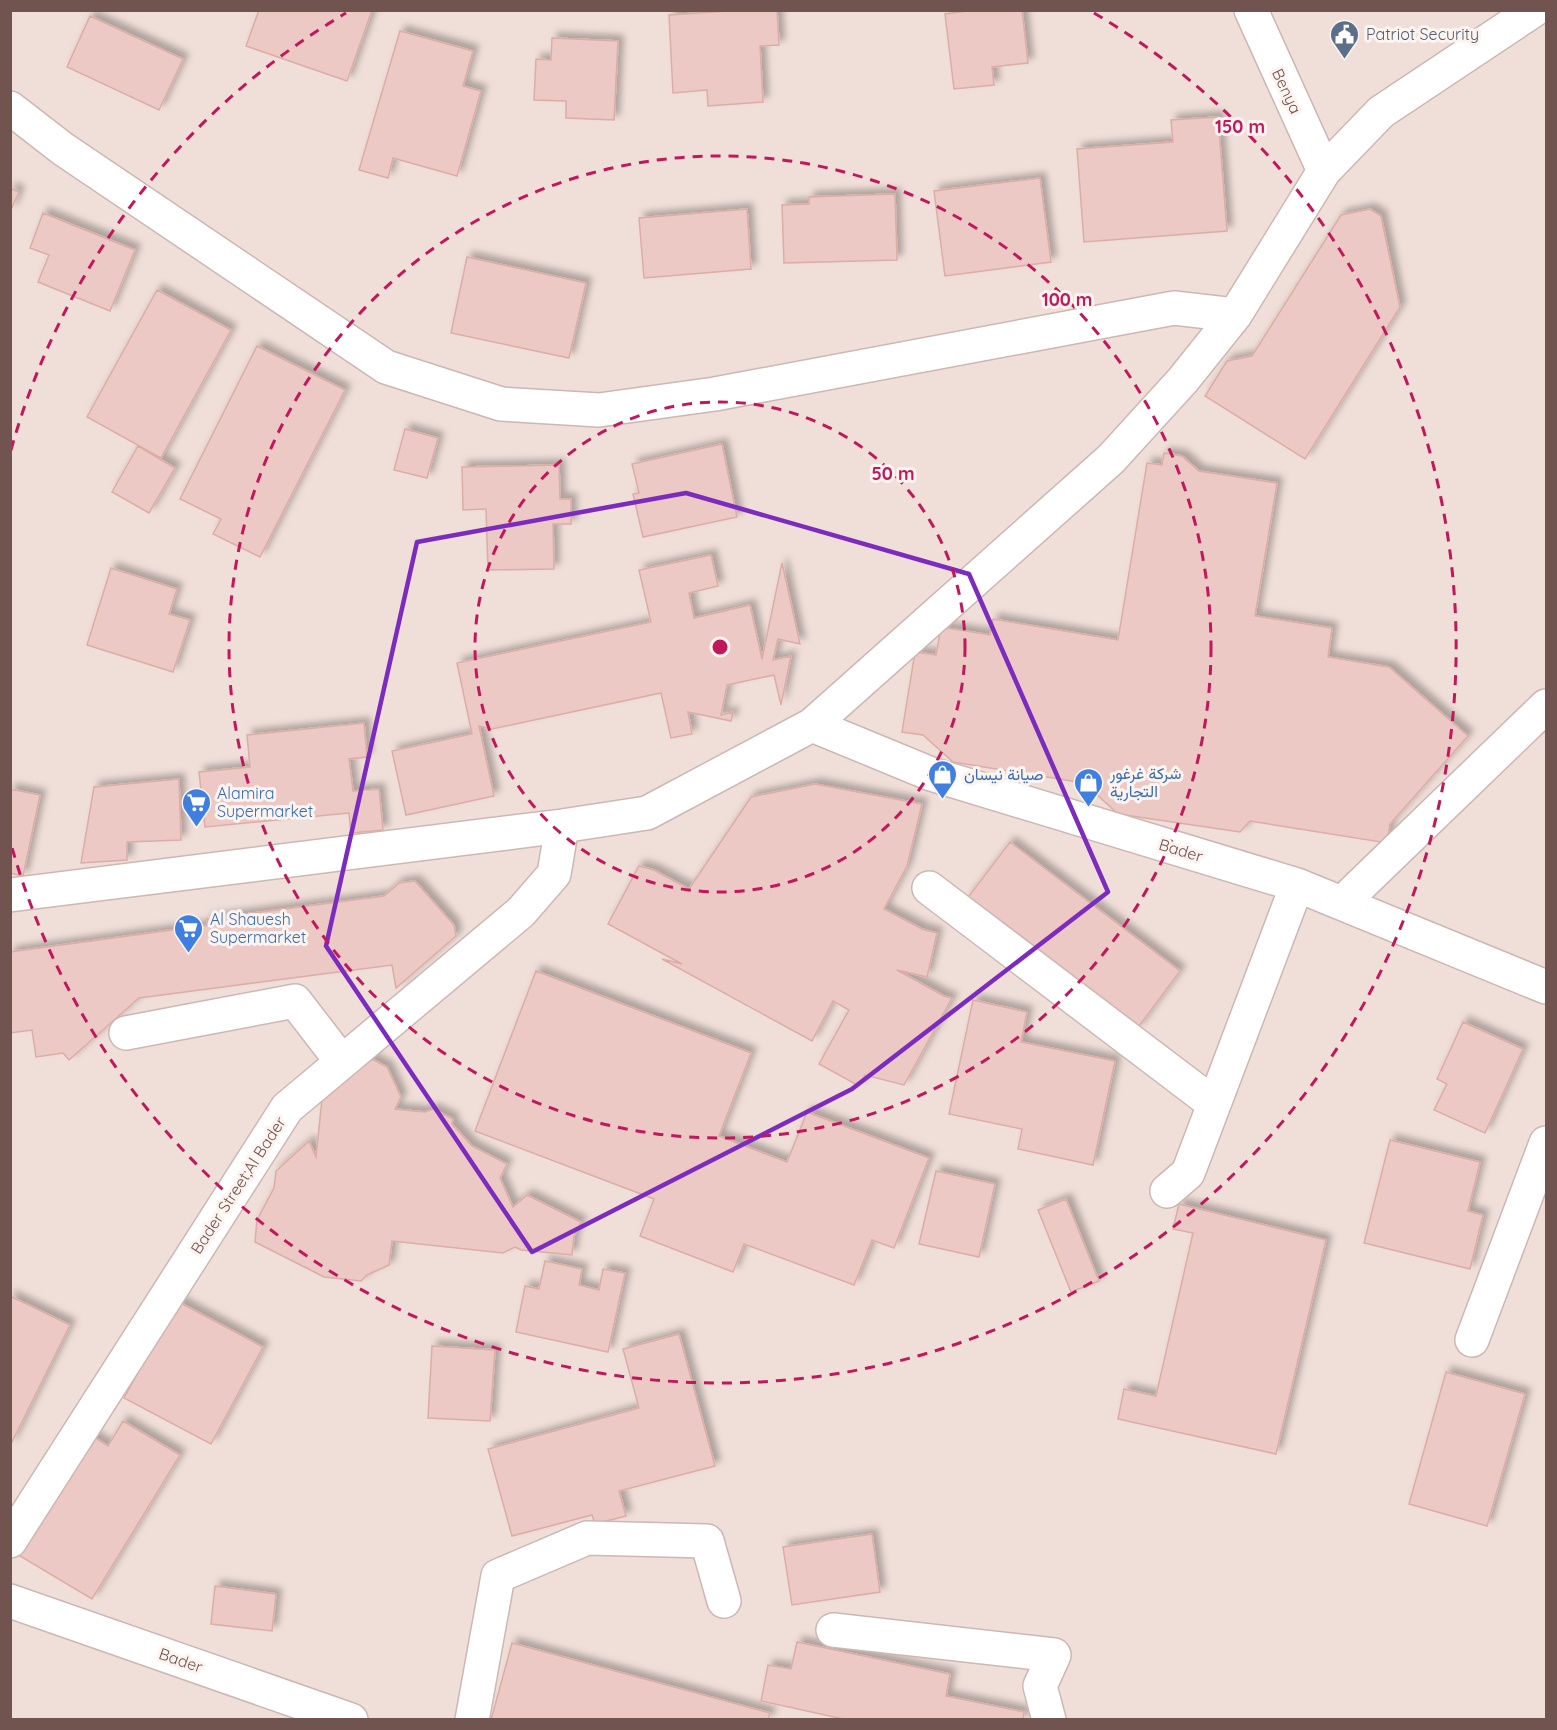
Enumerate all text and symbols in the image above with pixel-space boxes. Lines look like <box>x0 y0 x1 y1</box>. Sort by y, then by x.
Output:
public building icon: Patriot Security <box>1329 18 1361 60</box>
place label: Patriot Security <box>1366 24 1479 44</box>
street label: Benya <box>1268 65 1306 117</box>
text: 150 m <box>1215 115 1265 138</box>
text: 100 m <box>1042 288 1092 311</box>
text: 50 m <box>871 462 915 485</box>
centre of rings <box>710 637 730 657</box>
shop icon: صيانة نيسان <box>927 758 959 800</box>
place label: شركة غرغور التجارية <box>1109 763 1181 802</box>
place label: صيانة نيسان <box>964 764 1044 784</box>
shop icon: شركة غرغور التجارية <box>1073 766 1105 808</box>
place label: Alamira Supermarket <box>217 783 313 821</box>
supermarket icon: Alamira Supermarket <box>180 786 212 828</box>
street label: Bader <box>1157 834 1205 866</box>
place label: Al Shauesh Supermarket <box>210 909 306 947</box>
supermarket icon: Al Shauesh Supermarket <box>173 912 205 954</box>
street label: Bader Street;Al Bader <box>186 1113 290 1257</box>
street label: Bader <box>156 1643 206 1677</box>

